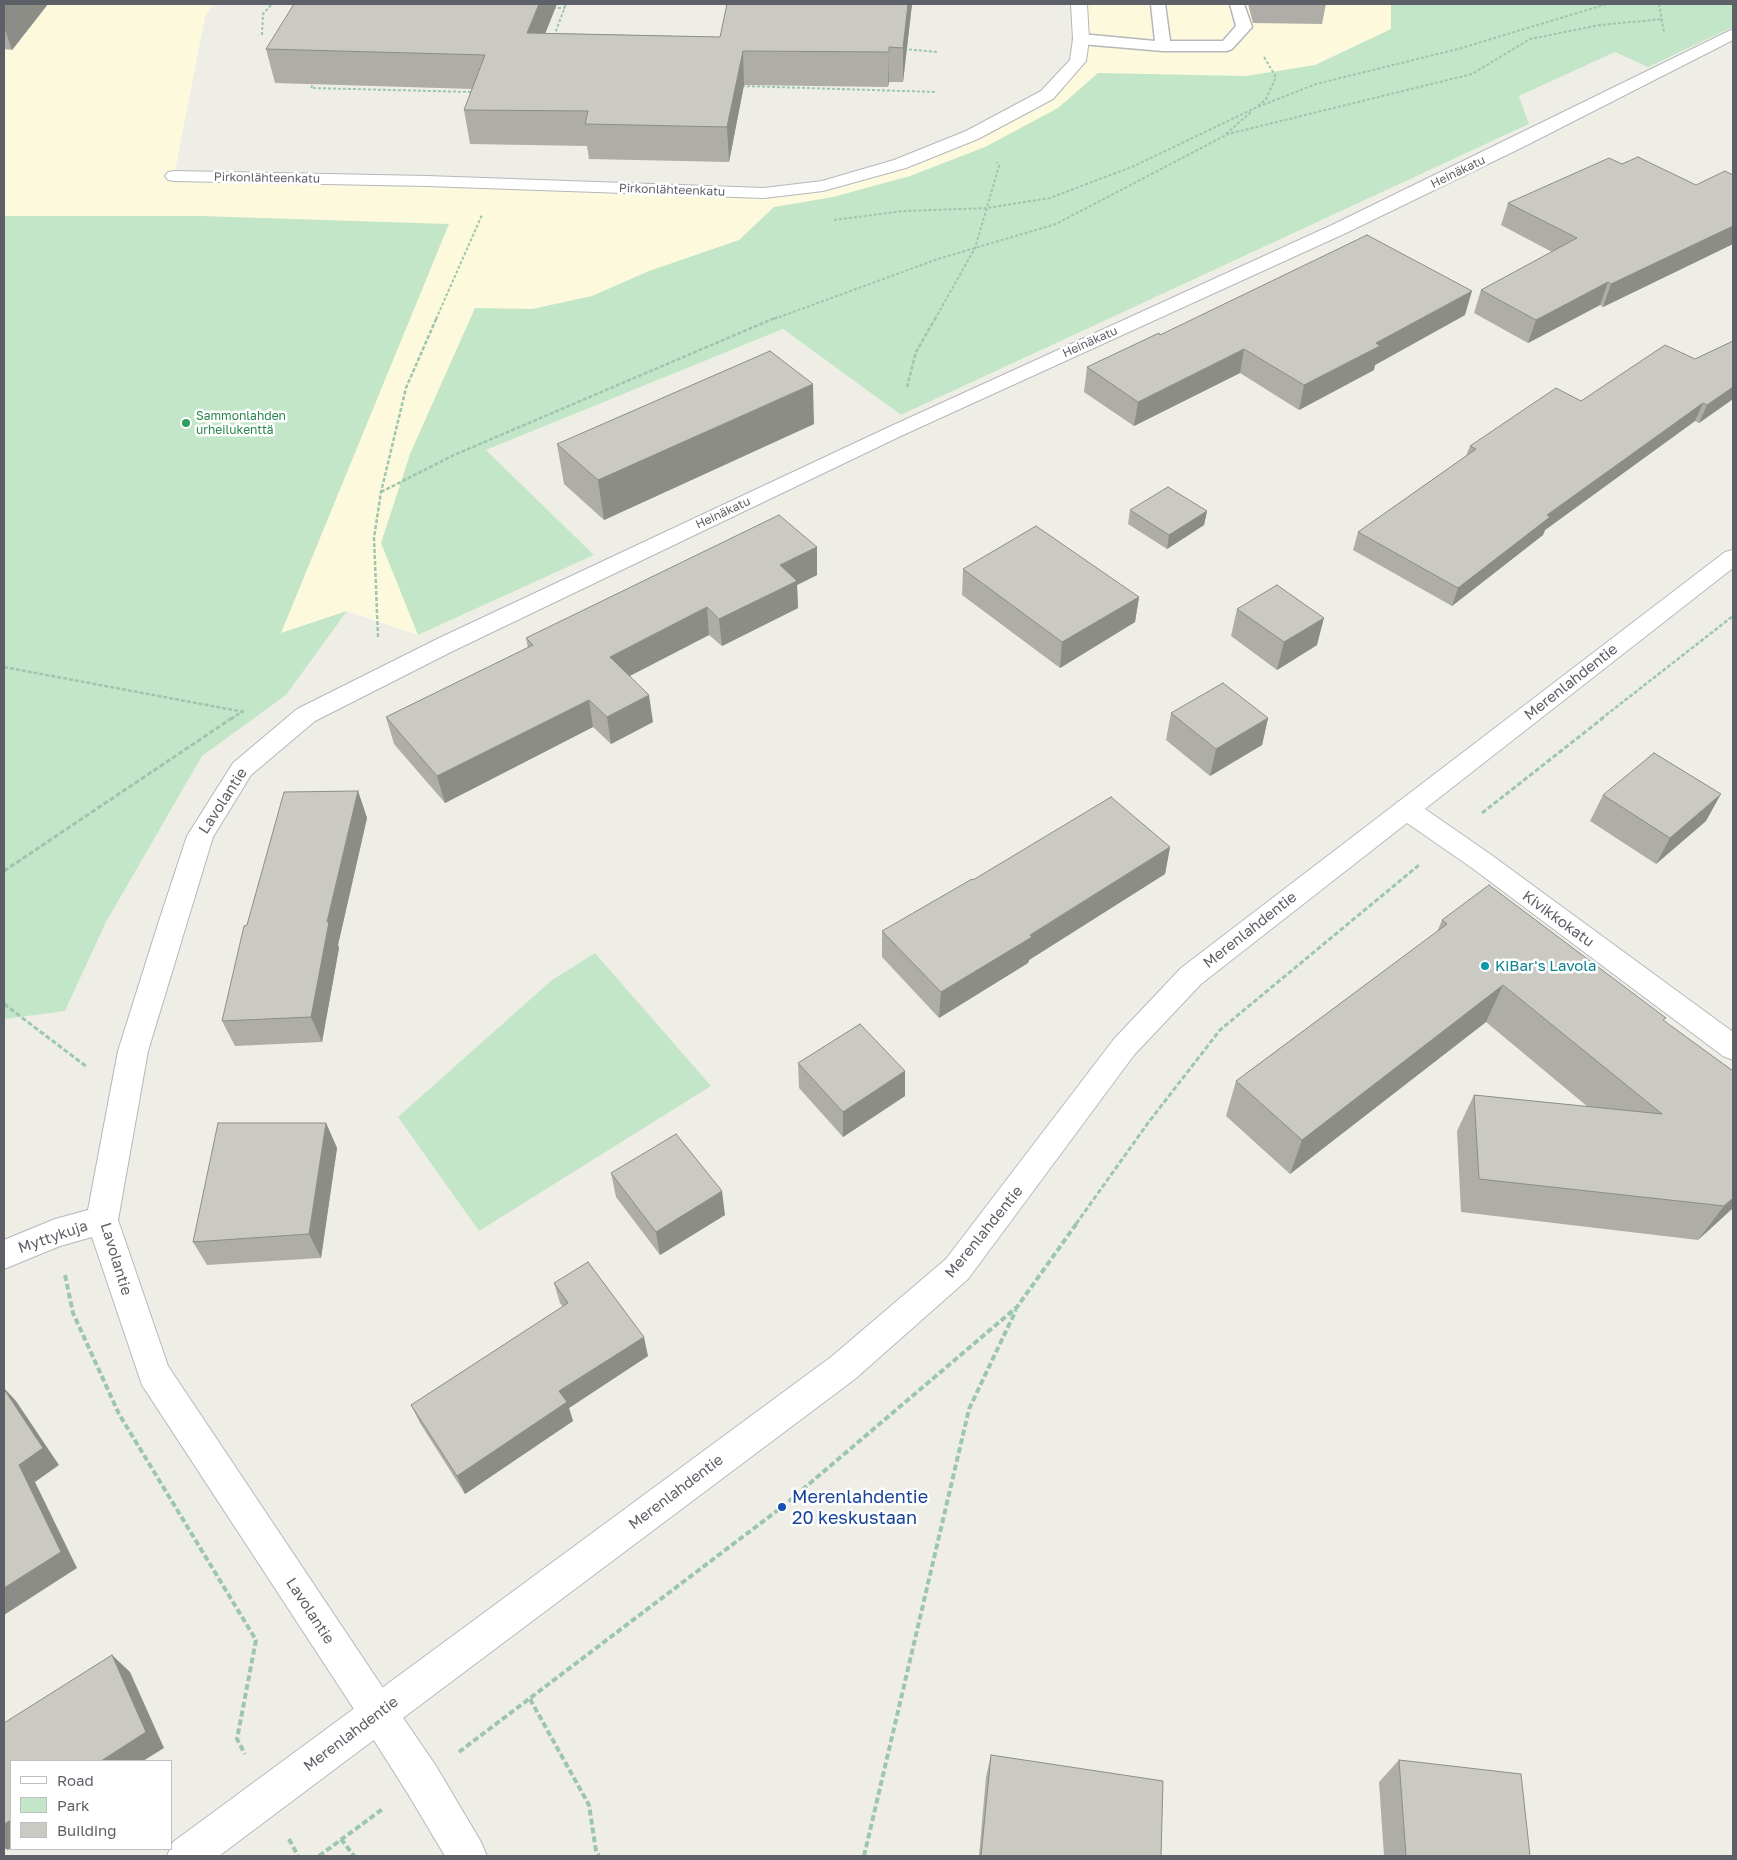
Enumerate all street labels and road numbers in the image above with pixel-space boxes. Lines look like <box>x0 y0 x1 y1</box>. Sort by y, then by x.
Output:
street label: Heinäkatu <box>1428 153 1488 191</box>
street label: Pirkonlähteenkatu <box>214 170 320 186</box>
street label: Pirkonlähteenkatu <box>619 181 725 199</box>
street label: Heinäkatu <box>1060 323 1120 361</box>
street label: Heinäkatu <box>693 494 753 532</box>
street label: Merenlahdentie <box>1521 640 1621 724</box>
street label: Lavolantie <box>195 765 251 837</box>
street label: Kivikkokatu <box>1519 887 1597 951</box>
street label: Merenlahdentie <box>1200 888 1300 972</box>
street label: Merenlahdentie <box>941 1182 1027 1282</box>
street label: Myttykuja <box>16 1217 90 1257</box>
street label: Lavolantie <box>96 1220 136 1298</box>
street label: Merenlahdentie <box>625 1451 727 1533</box>
street label: Lavolantie <box>282 1575 338 1647</box>
street label: Merenlahdentie <box>300 1693 402 1775</box>

